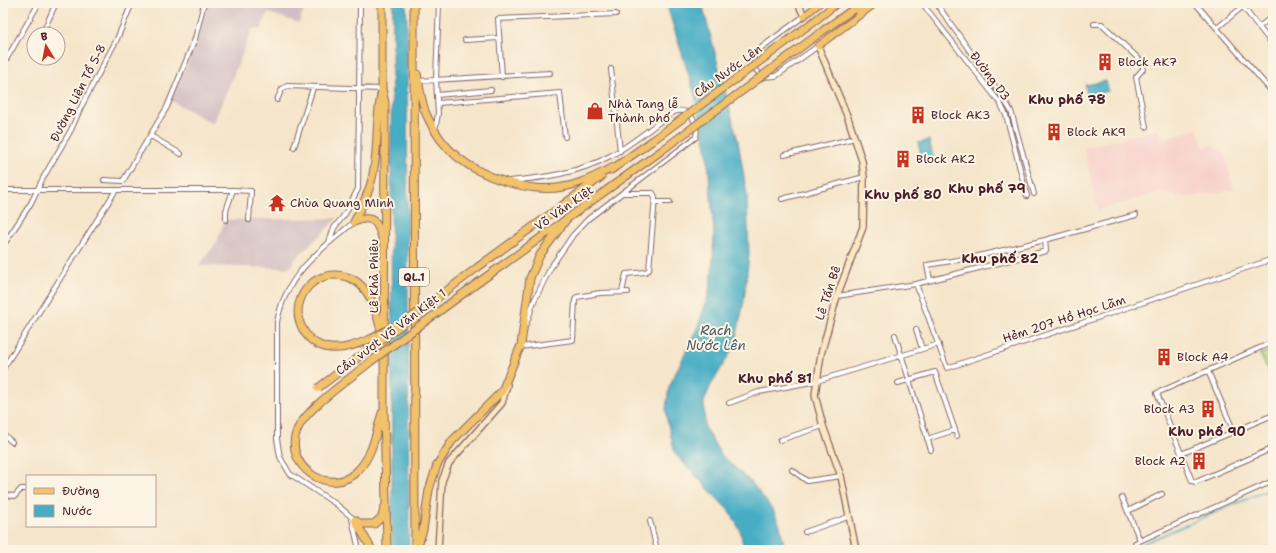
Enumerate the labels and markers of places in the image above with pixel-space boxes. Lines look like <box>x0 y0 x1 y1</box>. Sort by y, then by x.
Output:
building icon: Block AK7 <box>1095 52 1115 72</box>
place label: Block AK7 <box>1118 54 1177 70</box>
place label: Nhà Tang lễ Thành phố <box>608 96 679 126</box>
shop icon: Nhà Tang lễ Thành phố <box>585 101 605 121</box>
building icon: Block AK3 <box>908 105 928 125</box>
place label: Block AK3 <box>931 107 990 123</box>
building icon: Block AK9 <box>1044 122 1064 142</box>
place label: Block AK9 <box>1067 124 1126 140</box>
building icon: Block AK2 <box>893 149 913 169</box>
place label: Block AK2 <box>916 151 975 167</box>
temple icon: Chùa Quang Minh <box>267 193 287 213</box>
place label: Chùa Quang Minh <box>290 195 394 211</box>
building icon: Block A4 <box>1154 347 1174 367</box>
place label: Block A4 <box>1177 349 1229 365</box>
building icon: Block A3 <box>1198 399 1218 419</box>
place label: Block A3 <box>1144 401 1195 417</box>
building icon: Block A2 <box>1189 451 1209 471</box>
place label: Block A2 <box>1135 453 1186 469</box>

